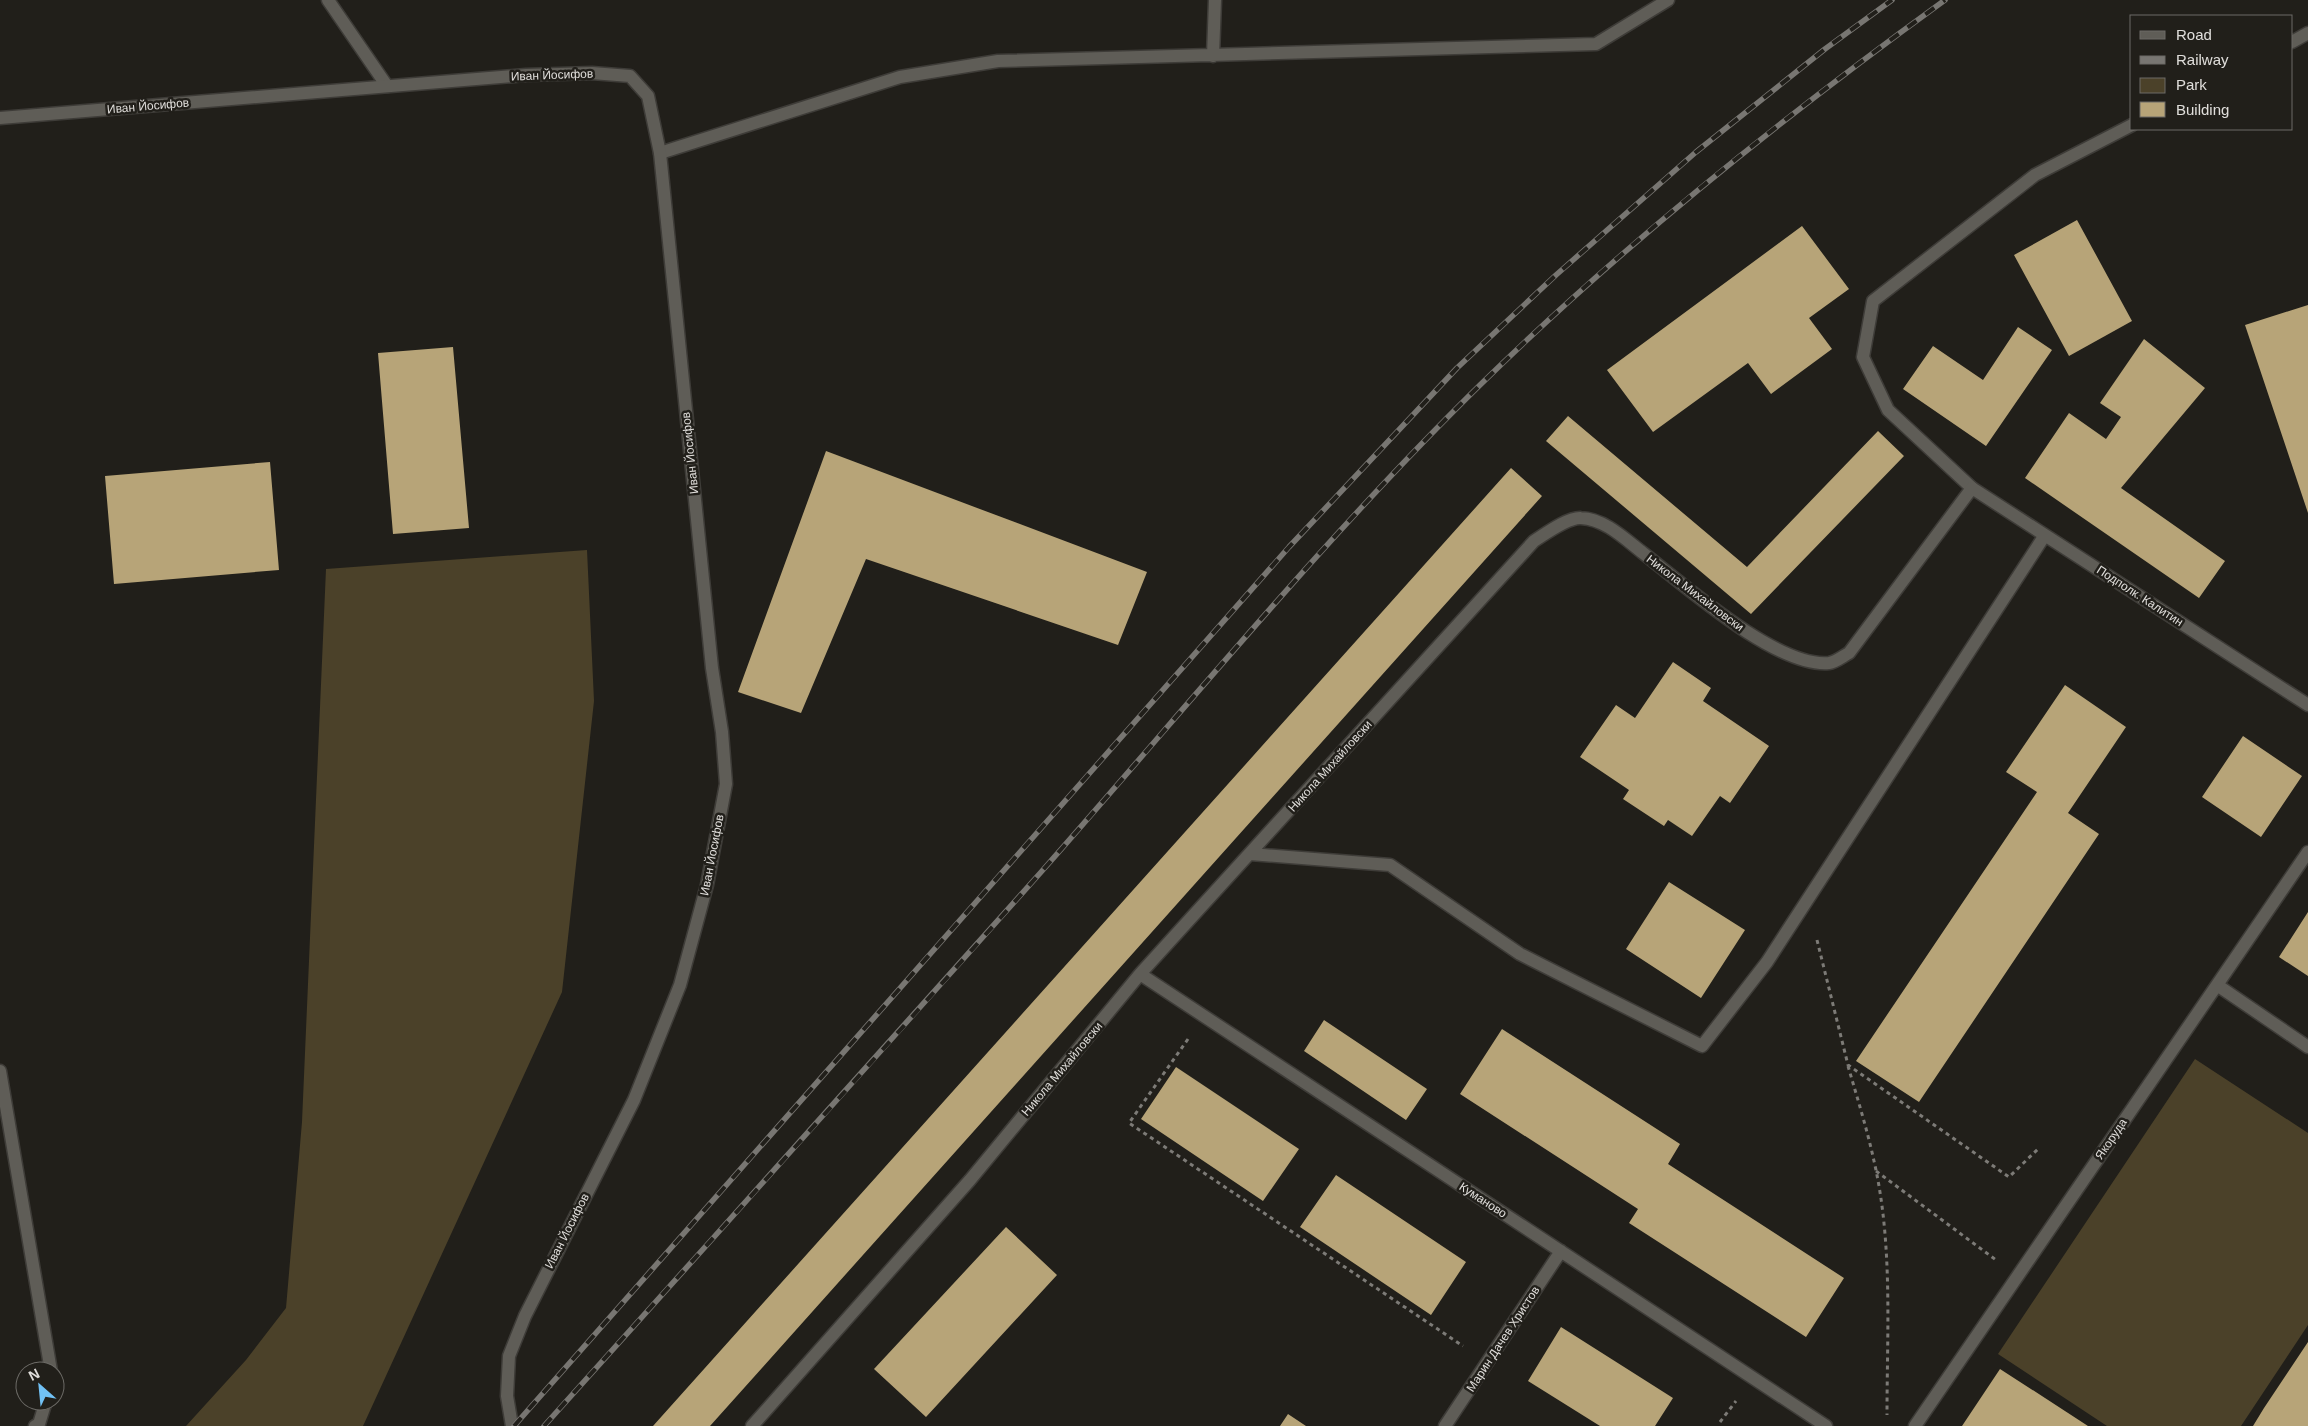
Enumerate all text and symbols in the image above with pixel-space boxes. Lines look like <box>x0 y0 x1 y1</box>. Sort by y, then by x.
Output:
legend <box>2130 15 2293 130</box>
text: Road <box>2176 26 2212 43</box>
text: Railway <box>2176 51 2229 68</box>
street label: Иван Йосифов <box>511 66 593 83</box>
text: Park <box>2176 76 2207 93</box>
street label: Иван Йосифов <box>106 94 190 117</box>
text: Building <box>2176 101 2229 118</box>
street label: Иван Йосифов <box>678 411 701 495</box>
street label: Никола Михайловски <box>1644 552 1746 634</box>
street label: Подполк. Калитин <box>2094 563 2186 629</box>
street label: Никола Михайловски <box>1285 717 1375 815</box>
street label: Иван Йосифов <box>696 813 727 897</box>
street label: Никола Михайловски <box>1019 1019 1105 1119</box>
street label: Якоруда <box>2092 1116 2130 1162</box>
street label: Куманово <box>1457 1179 1510 1221</box>
street label: Иван Йосифов <box>541 1191 592 1271</box>
street label: Марин Дачев Христов <box>1464 1284 1542 1394</box>
north arrow <box>15 1361 65 1411</box>
text: N <box>26 1365 42 1384</box>

